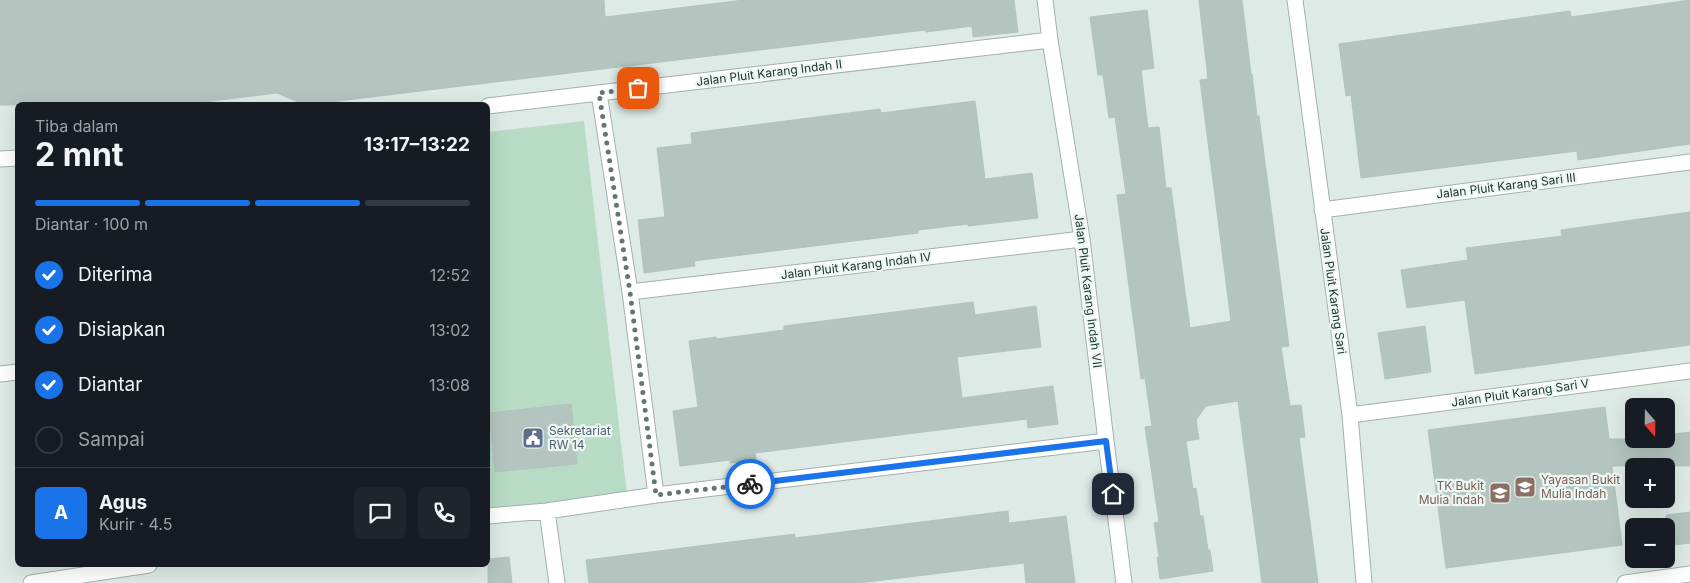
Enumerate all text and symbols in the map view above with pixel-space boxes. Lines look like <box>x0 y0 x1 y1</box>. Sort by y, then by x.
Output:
street label: Jalan Pluit Karang Indah II <box>695 56 843 89</box>
pin <box>617 67 659 109</box>
icon: bag <box>624 74 652 102</box>
text: Tiba dalam <box>35 116 118 136</box>
text: 13:17–13:22 <box>364 133 470 156</box>
text: 2 mnt <box>35 135 124 174</box>
street label: Jalan Pluit Karang Sari III <box>1435 169 1577 202</box>
street label: Jalan Pluit Karang Indah VII <box>1072 213 1105 369</box>
text: Diantar · 100 m <box>35 214 148 234</box>
street label: Jalan Pluit Karang Sari <box>1317 227 1350 355</box>
street label: Jalan Pluit Karang Indah IV <box>780 249 932 282</box>
icon: check <box>35 261 63 289</box>
text: Diterima <box>78 263 153 286</box>
text: 12:52 <box>430 265 470 285</box>
icon: check <box>35 316 63 344</box>
text: Disiapkan <box>78 318 166 341</box>
text: 13:02 <box>429 320 470 340</box>
icon: check <box>35 371 63 399</box>
text: Diantar <box>78 373 142 396</box>
text: 13:08 <box>429 375 470 395</box>
street label: Jalan Pluit Karang Sari V <box>1450 375 1590 410</box>
north arrow <box>1625 398 1675 448</box>
map controls <box>1625 398 1675 568</box>
place label: Sekretariat RW 14 <box>549 423 611 452</box>
public building icon: Sekretariat RW 14 <box>521 426 545 450</box>
text: Sampai <box>78 428 145 451</box>
button: + <box>1625 458 1675 508</box>
courier <box>725 459 775 509</box>
icon: bike <box>736 470 764 498</box>
place label: Yayasan Bukit Mulia Indah <box>1541 472 1620 501</box>
pin <box>1092 473 1134 515</box>
school or university icon: Yayasan Bukit Mulia Indah <box>1513 475 1537 499</box>
place label: TK Bukit Mulia Indah <box>1419 478 1484 507</box>
icon: home <box>1099 480 1127 508</box>
school or university icon: TK Bukit Mulia Indah <box>1488 481 1512 505</box>
button: chat <box>354 487 406 539</box>
button: phone <box>418 487 470 539</box>
text: Agus <box>99 491 147 514</box>
text: A <box>54 501 68 524</box>
text: Kurir · 4.5 <box>99 514 172 534</box>
button: − <box>1625 518 1675 568</box>

